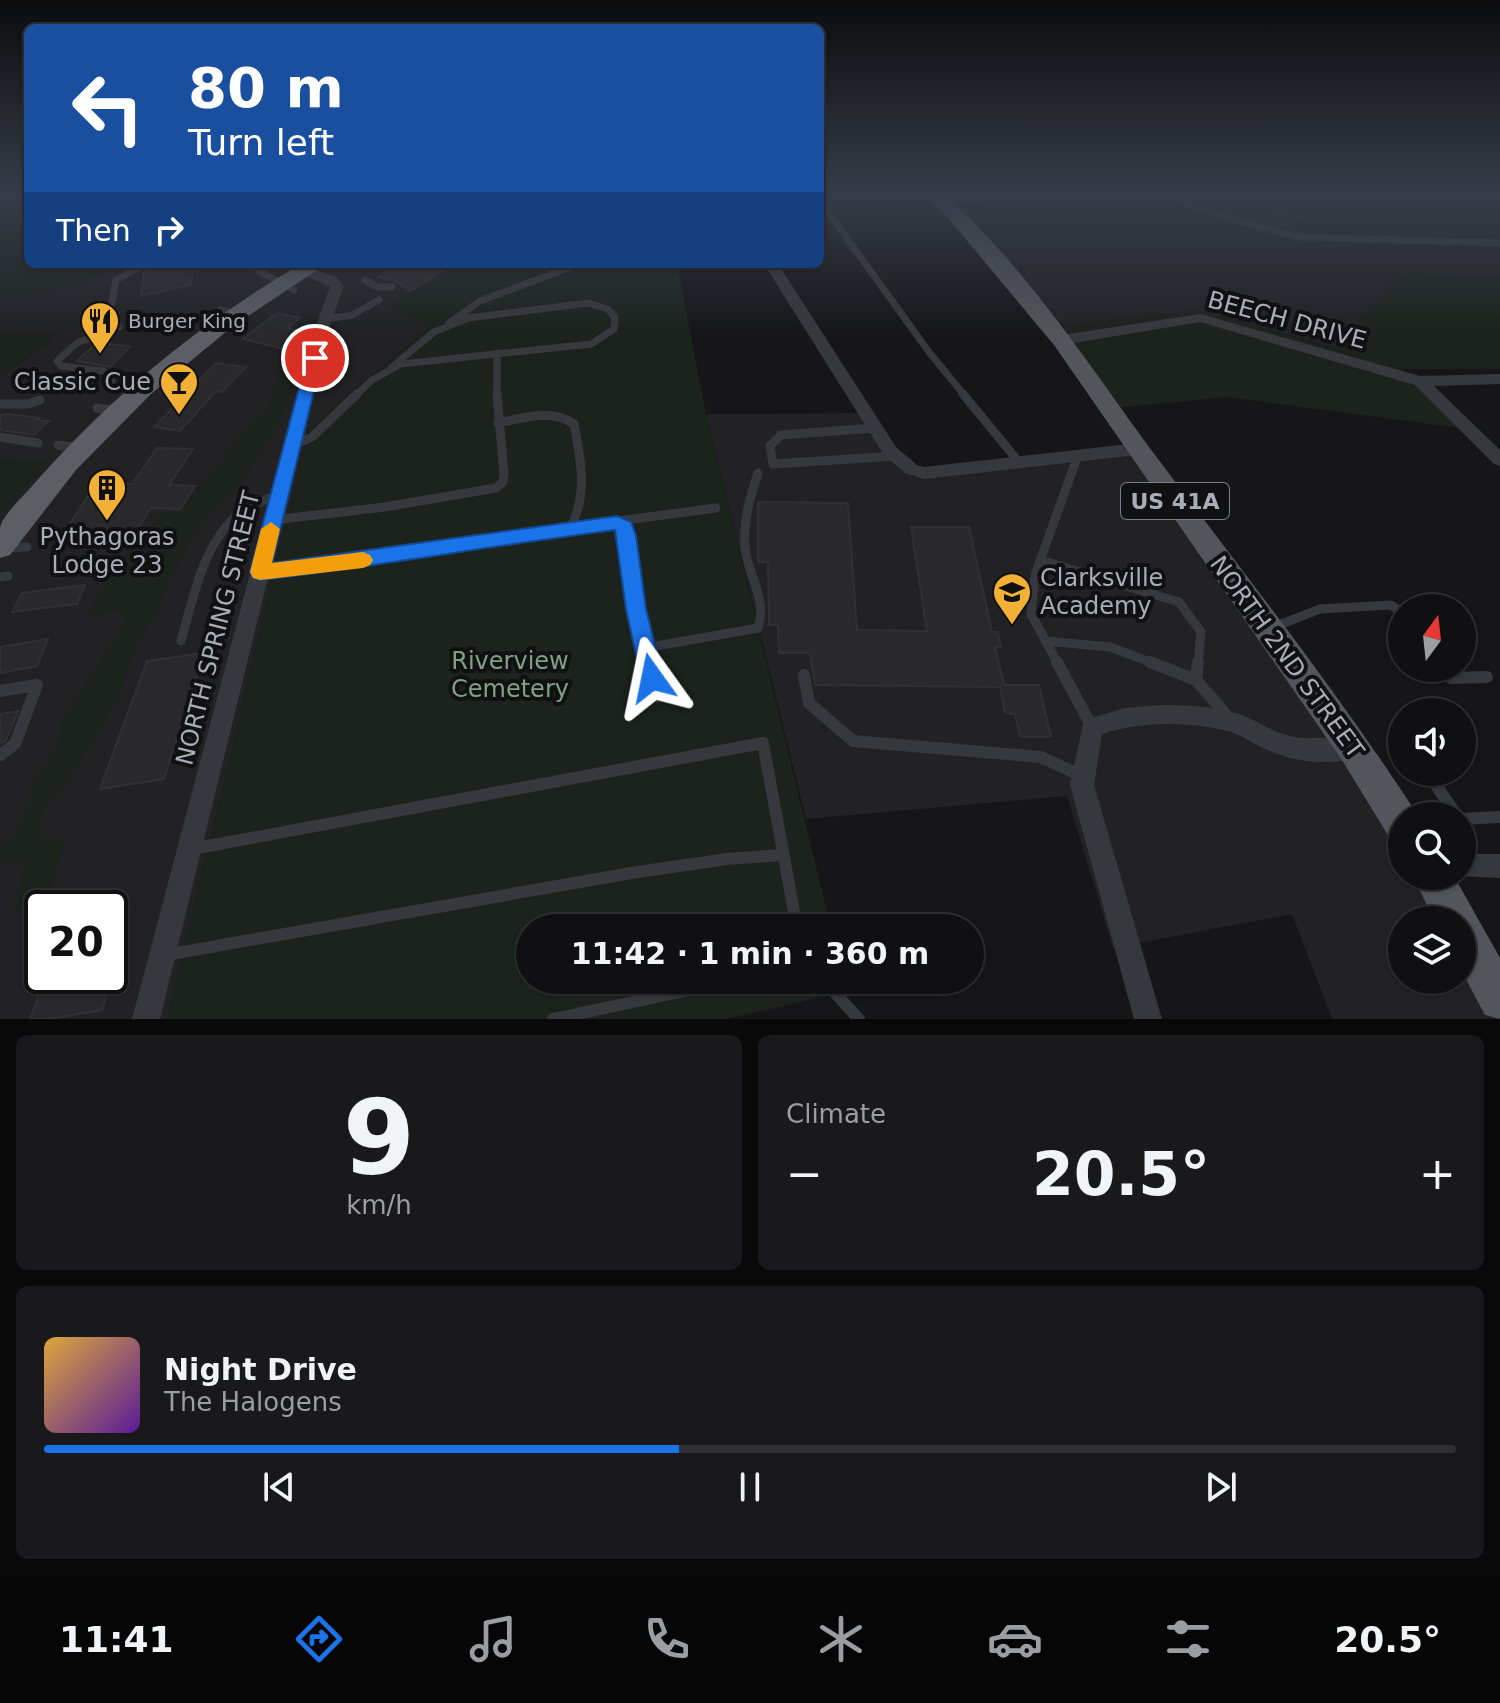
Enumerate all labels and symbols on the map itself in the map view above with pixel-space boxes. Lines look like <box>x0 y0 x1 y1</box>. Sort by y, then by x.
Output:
street label: BEECH DRIVE <box>1205 285 1369 355</box>
restaurant icon: Burger King <box>79 300 121 355</box>
place label: Burger King <box>128 309 246 333</box>
pin <box>281 324 349 392</box>
bar icon: Classic Cue <box>158 361 200 416</box>
place label: Classic Cue <box>14 368 151 396</box>
building icon: Pythagoras Lodge 23 <box>86 467 128 522</box>
road number: US 41A <box>1121 483 1229 519</box>
street label: NORTH SPRING STREET <box>170 488 266 768</box>
place label: Pythagoras Lodge 23 <box>40 523 175 579</box>
street label: NORTH 2ND STREET <box>1204 550 1370 764</box>
place label: Clarksville Academy <box>1040 564 1163 620</box>
school or university icon: Clarksville Academy <box>991 571 1033 626</box>
north arrow <box>1388 594 1476 682</box>
position arrow <box>610 636 694 720</box>
park label: Riverview Cemetery <box>451 647 569 703</box>
speed limit sign: 20 <box>24 890 128 994</box>

